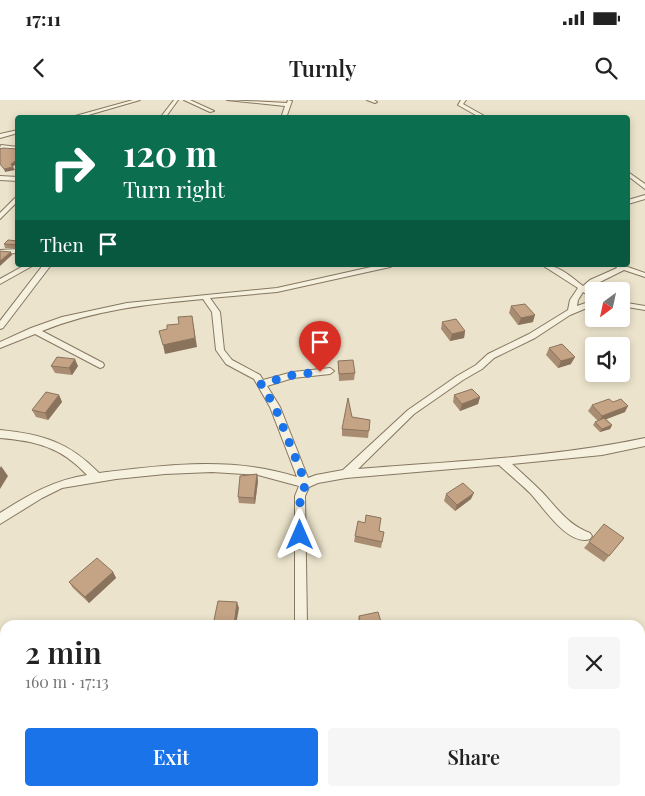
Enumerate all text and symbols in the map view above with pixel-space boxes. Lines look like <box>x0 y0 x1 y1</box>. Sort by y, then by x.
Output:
text: 17:11 <box>25 5 61 31</box>
text: Turnly <box>289 53 356 83</box>
icon: back <box>25 54 53 82</box>
icon: search <box>592 54 620 82</box>
text: 120 m <box>123 129 217 176</box>
icon: right <box>40 135 105 200</box>
text: Turn right <box>123 174 225 204</box>
icon: arrive <box>94 230 122 258</box>
text: Then <box>40 231 84 257</box>
north arrow <box>585 282 630 328</box>
map controls <box>585 282 630 382</box>
pin <box>299 321 341 372</box>
icon: arrive <box>306 328 334 356</box>
button: sound <box>585 337 630 382</box>
position arrow <box>273 508 325 560</box>
text: 2 min <box>25 632 102 672</box>
button: close <box>568 637 620 689</box>
text: 160 m · 17:13 <box>25 671 109 692</box>
button: Exit <box>25 728 318 786</box>
button: Share <box>328 728 620 786</box>

